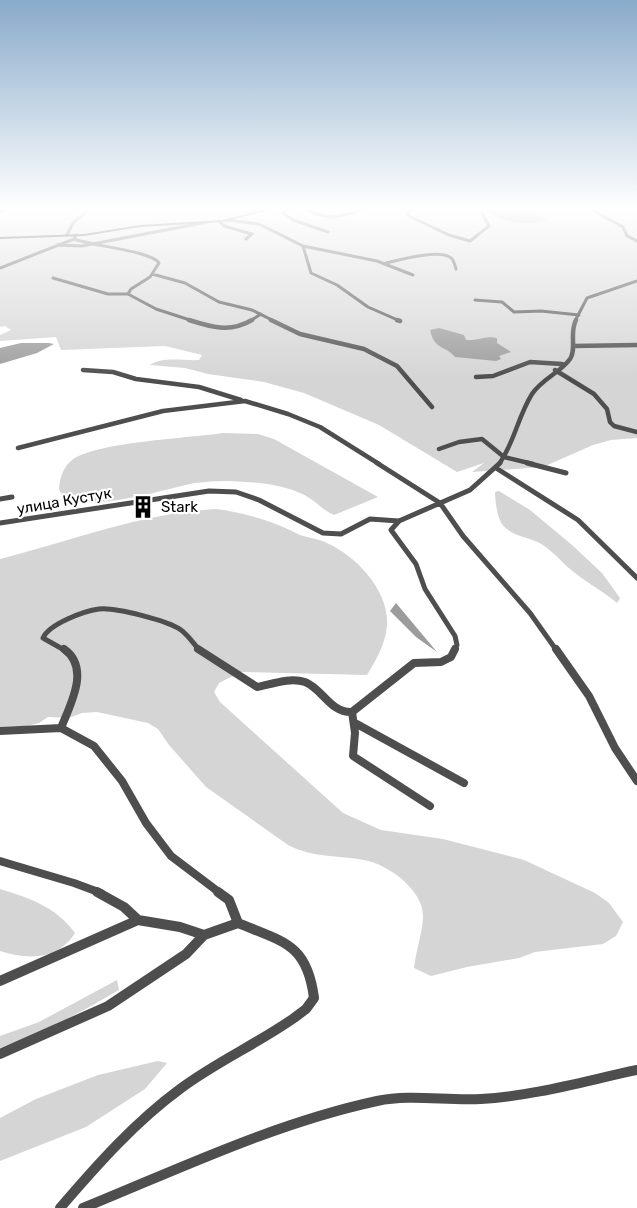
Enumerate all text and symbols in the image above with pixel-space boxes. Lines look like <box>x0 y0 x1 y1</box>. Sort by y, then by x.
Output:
street label: улица Кустук <box>15 484 113 518</box>
building icon: Stark <box>130 494 156 520</box>
place label: Stark <box>161 498 198 516</box>

